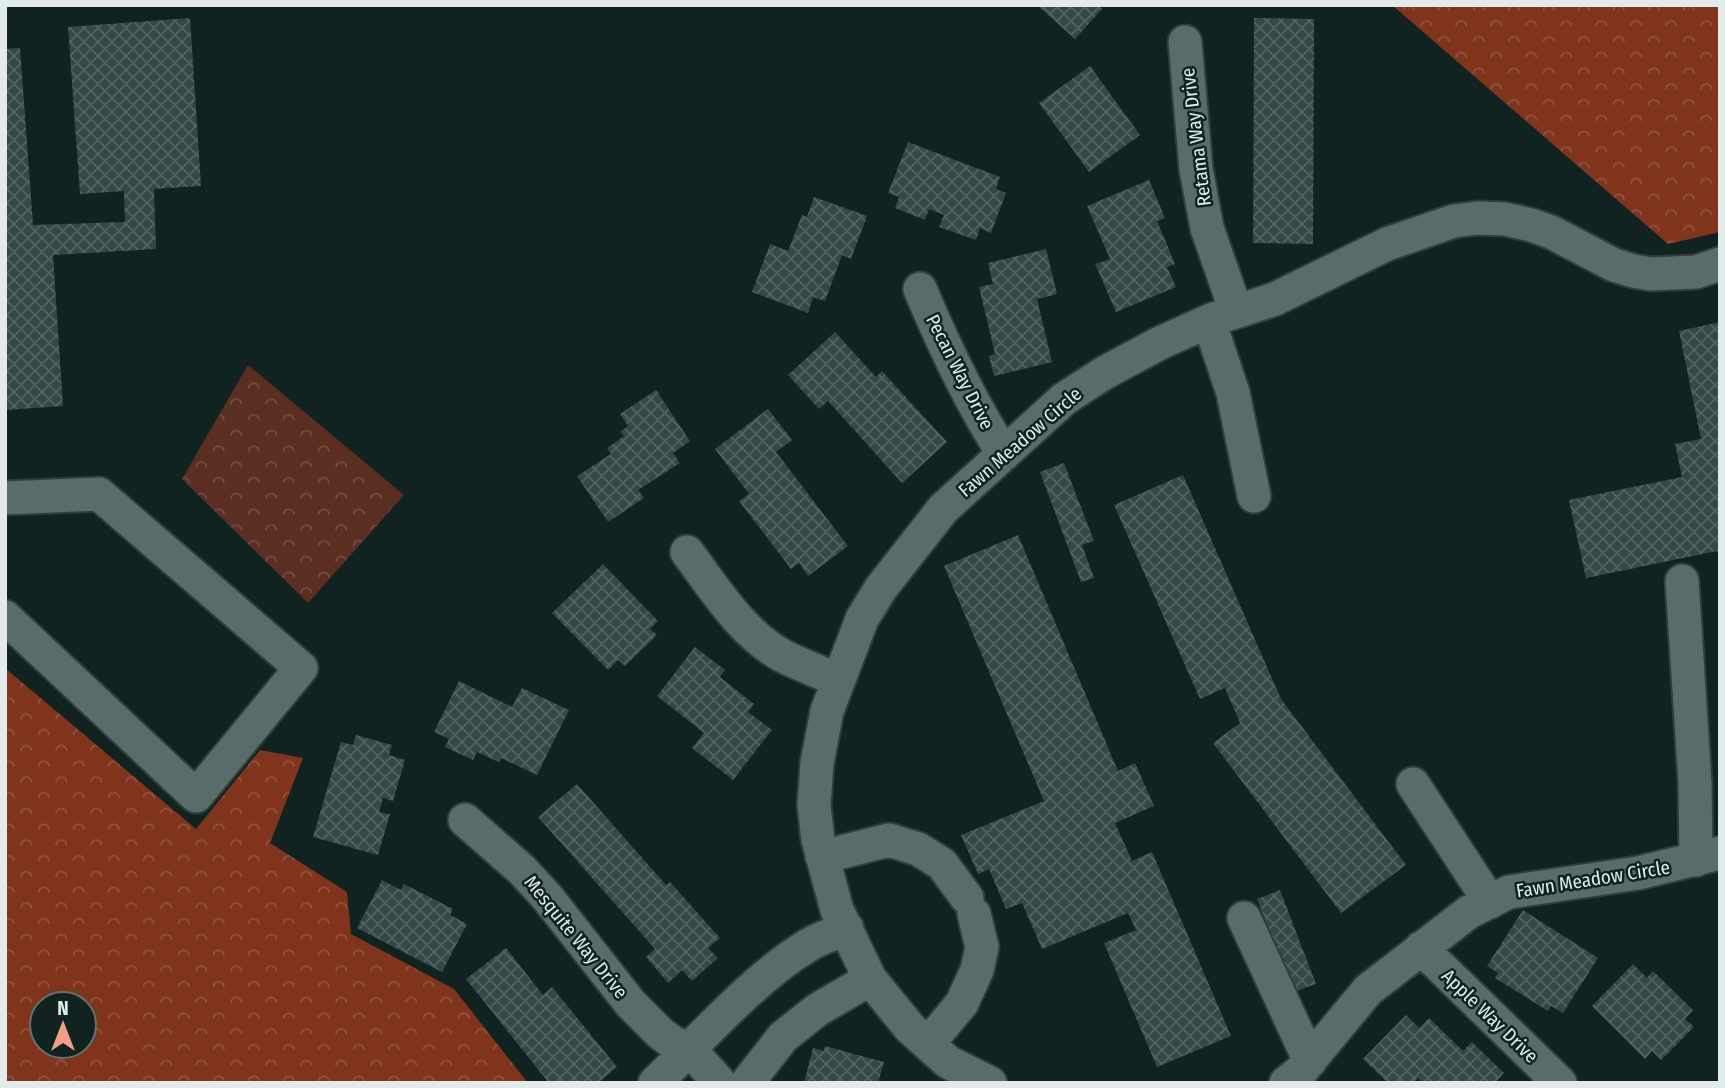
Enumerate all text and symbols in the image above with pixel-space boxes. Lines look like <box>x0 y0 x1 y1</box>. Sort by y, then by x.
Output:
street label: Retama Way Drive <box>1176 67 1216 207</box>
street label: Pecan Way Drive <box>921 310 999 434</box>
street label: Fawn Meadow Circle <box>954 382 1086 502</box>
street label: Fawn Meadow Circle <box>1514 855 1672 903</box>
street label: Mesquite Way Drive <box>519 871 633 1003</box>
street label: Apple Way Drive <box>1437 964 1543 1068</box>
north arrow <box>28 990 98 1060</box>
text: N <box>57 997 69 1020</box>

